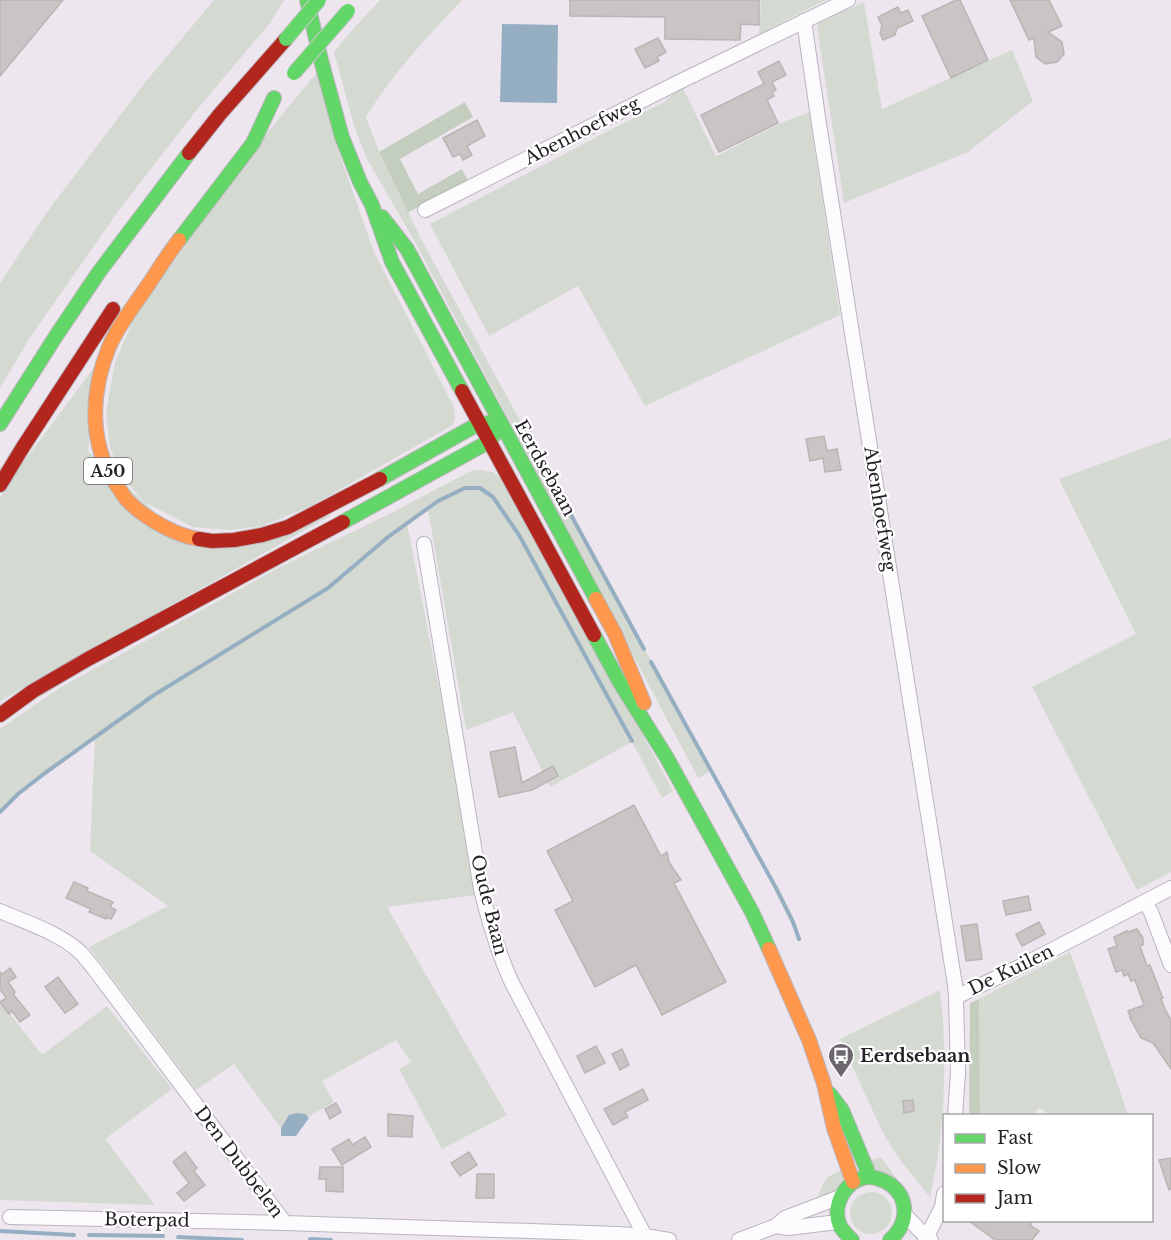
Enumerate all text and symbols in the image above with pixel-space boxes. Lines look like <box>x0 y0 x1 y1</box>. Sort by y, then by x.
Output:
street label: Abenhoefweg <box>520 92 643 170</box>
street label: Eerdsebaan <box>510 416 580 520</box>
street label: Abenhoefweg <box>859 444 901 573</box>
road number: A50 <box>84 458 132 484</box>
street label: Oude Baan <box>466 852 512 958</box>
street label: De Kuilen <box>965 940 1057 1000</box>
bus stop icon: Eerdsebaan <box>826 1041 856 1079</box>
place label: Eerdsebaan <box>860 1045 970 1067</box>
street label: Den Dubbelen <box>190 1102 288 1222</box>
legend <box>943 1114 1153 1222</box>
text: Fast <box>997 1127 1034 1149</box>
text: Slow <box>997 1157 1042 1179</box>
text: Jam <box>995 1187 1033 1209</box>
street label: Boterpad <box>104 1208 190 1232</box>

